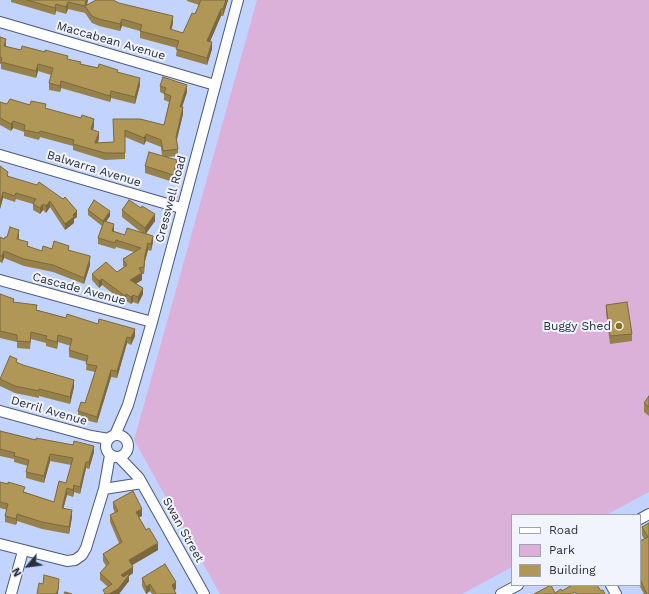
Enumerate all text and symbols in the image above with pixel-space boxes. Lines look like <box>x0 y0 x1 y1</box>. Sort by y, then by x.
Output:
street label: Maccabean Avenue <box>55 19 167 63</box>
street label: Balwarra Avenue <box>45 148 143 190</box>
street label: Cresswell Road <box>152 154 190 244</box>
street label: Cascade Avenue <box>31 270 127 308</box>
place label: Buggy Shed <box>543 319 611 333</box>
marker: Buggy Shed <box>614 321 624 331</box>
street label: Derril Avenue <box>9 393 89 429</box>
street label: Swan Street <box>159 495 207 565</box>
legend <box>511 514 641 586</box>
text: Road <box>549 523 578 537</box>
text: Park <box>549 543 575 557</box>
north arrow <box>8 546 48 586</box>
text: Building <box>549 563 596 577</box>
text: N <box>9 565 25 579</box>

